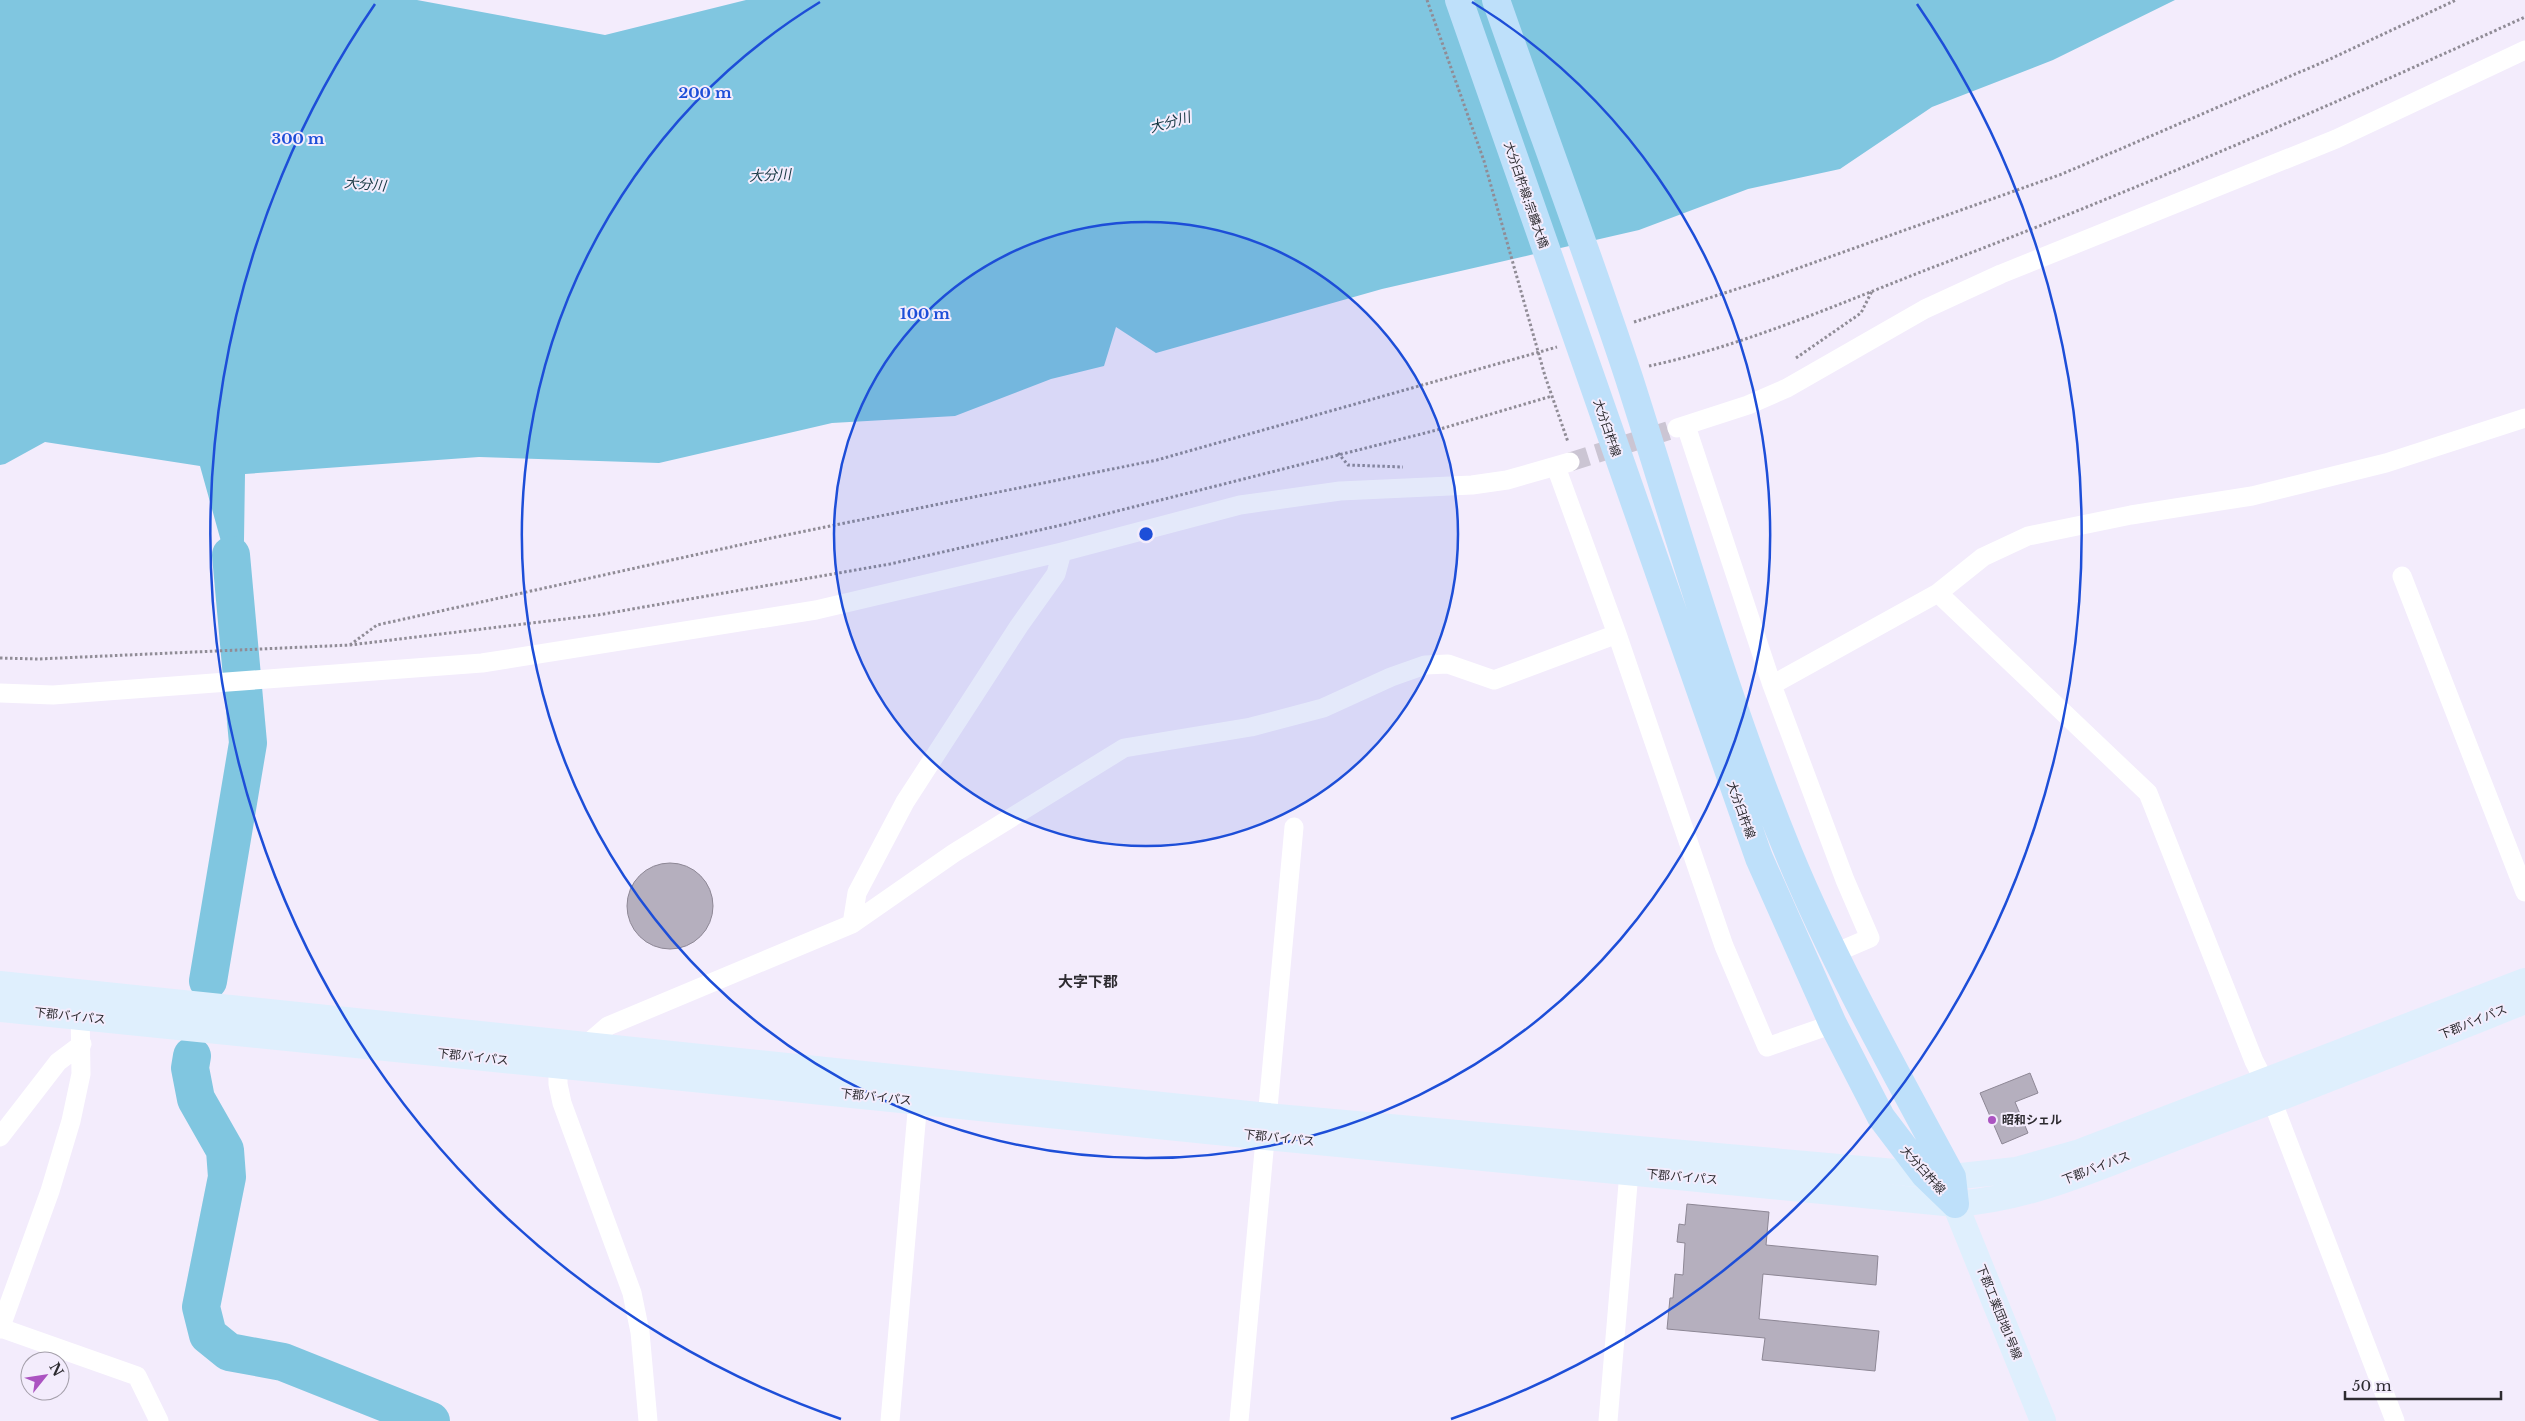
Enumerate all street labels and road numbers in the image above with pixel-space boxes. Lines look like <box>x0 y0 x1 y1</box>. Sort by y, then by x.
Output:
street label: 大分臼杵線;宗麟大橋 <box>1501 140 1552 250</box>
street label: 大分臼杵線 <box>1591 397 1624 459</box>
street label: 大分臼杵線 <box>1724 779 1759 841</box>
street label: 下郡バイパス <box>2437 1001 2509 1042</box>
street label: 下郡バイパス <box>34 1004 107 1027</box>
street label: 下郡バイパス <box>437 1045 510 1068</box>
street label: 下郡バイパス <box>840 1085 913 1108</box>
street label: 下郡バイパス <box>1243 1126 1316 1149</box>
street label: 大分臼杵線 <box>1898 1142 1949 1197</box>
street label: 下郡バイパス <box>2060 1148 2132 1187</box>
street label: 下郡バイパス <box>1646 1166 1718 1187</box>
street label: 下郡工業団地1号線 <box>1974 1262 2025 1362</box>

